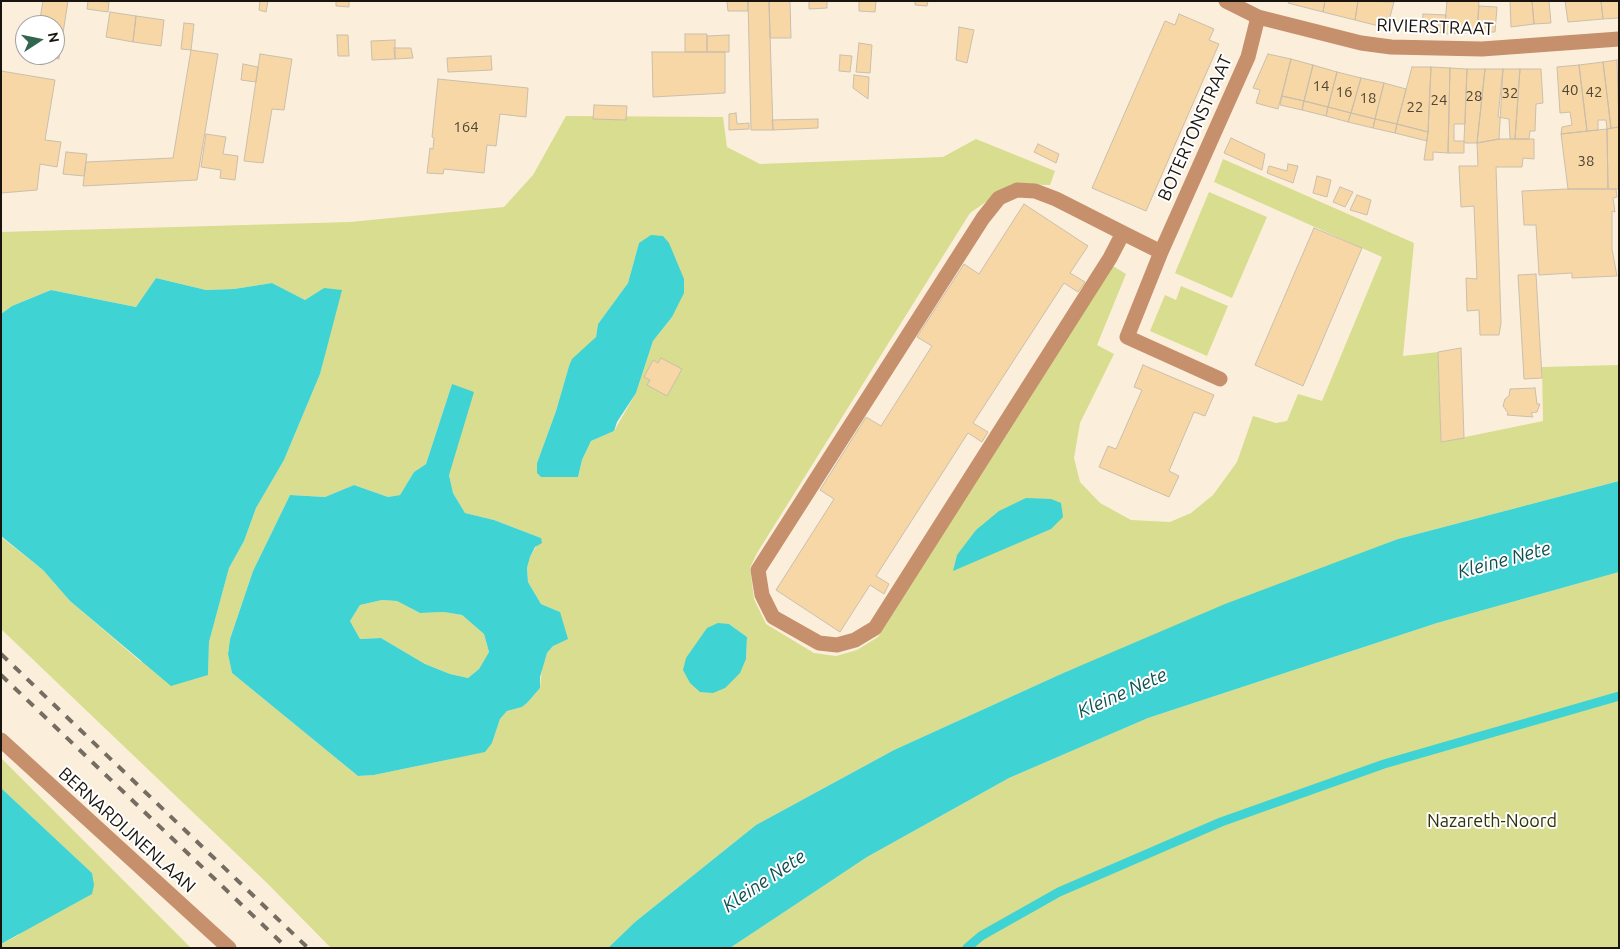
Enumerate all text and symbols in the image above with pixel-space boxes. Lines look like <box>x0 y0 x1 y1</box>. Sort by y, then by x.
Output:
street label: RIVIERSTRAAT <box>1376 14 1494 40</box>
north arrow <box>15 15 65 65</box>
text: N <box>45 31 63 44</box>
street label: BOTERTONSTRAAT <box>1153 52 1237 204</box>
house number: 14 <box>1313 77 1329 95</box>
house number: 40 <box>1562 81 1578 99</box>
house number: 16 <box>1336 83 1352 101</box>
house number: 42 <box>1586 83 1602 101</box>
house number: 32 <box>1502 84 1518 102</box>
house number: 28 <box>1466 87 1482 105</box>
house number: 18 <box>1360 89 1376 107</box>
house number: 24 <box>1431 91 1447 109</box>
house number: 22 <box>1407 98 1423 116</box>
house number: 164 <box>453 118 479 136</box>
house number: 38 <box>1578 152 1594 170</box>
water label: Kleine Nete <box>1455 537 1553 583</box>
water label: Kleine Nete <box>1074 663 1170 723</box>
street label: BERNARDIJNENLAAN <box>54 763 200 897</box>
park label: Nazareth-Noord <box>1427 810 1557 832</box>
water label: Kleine Nete <box>718 845 810 917</box>

